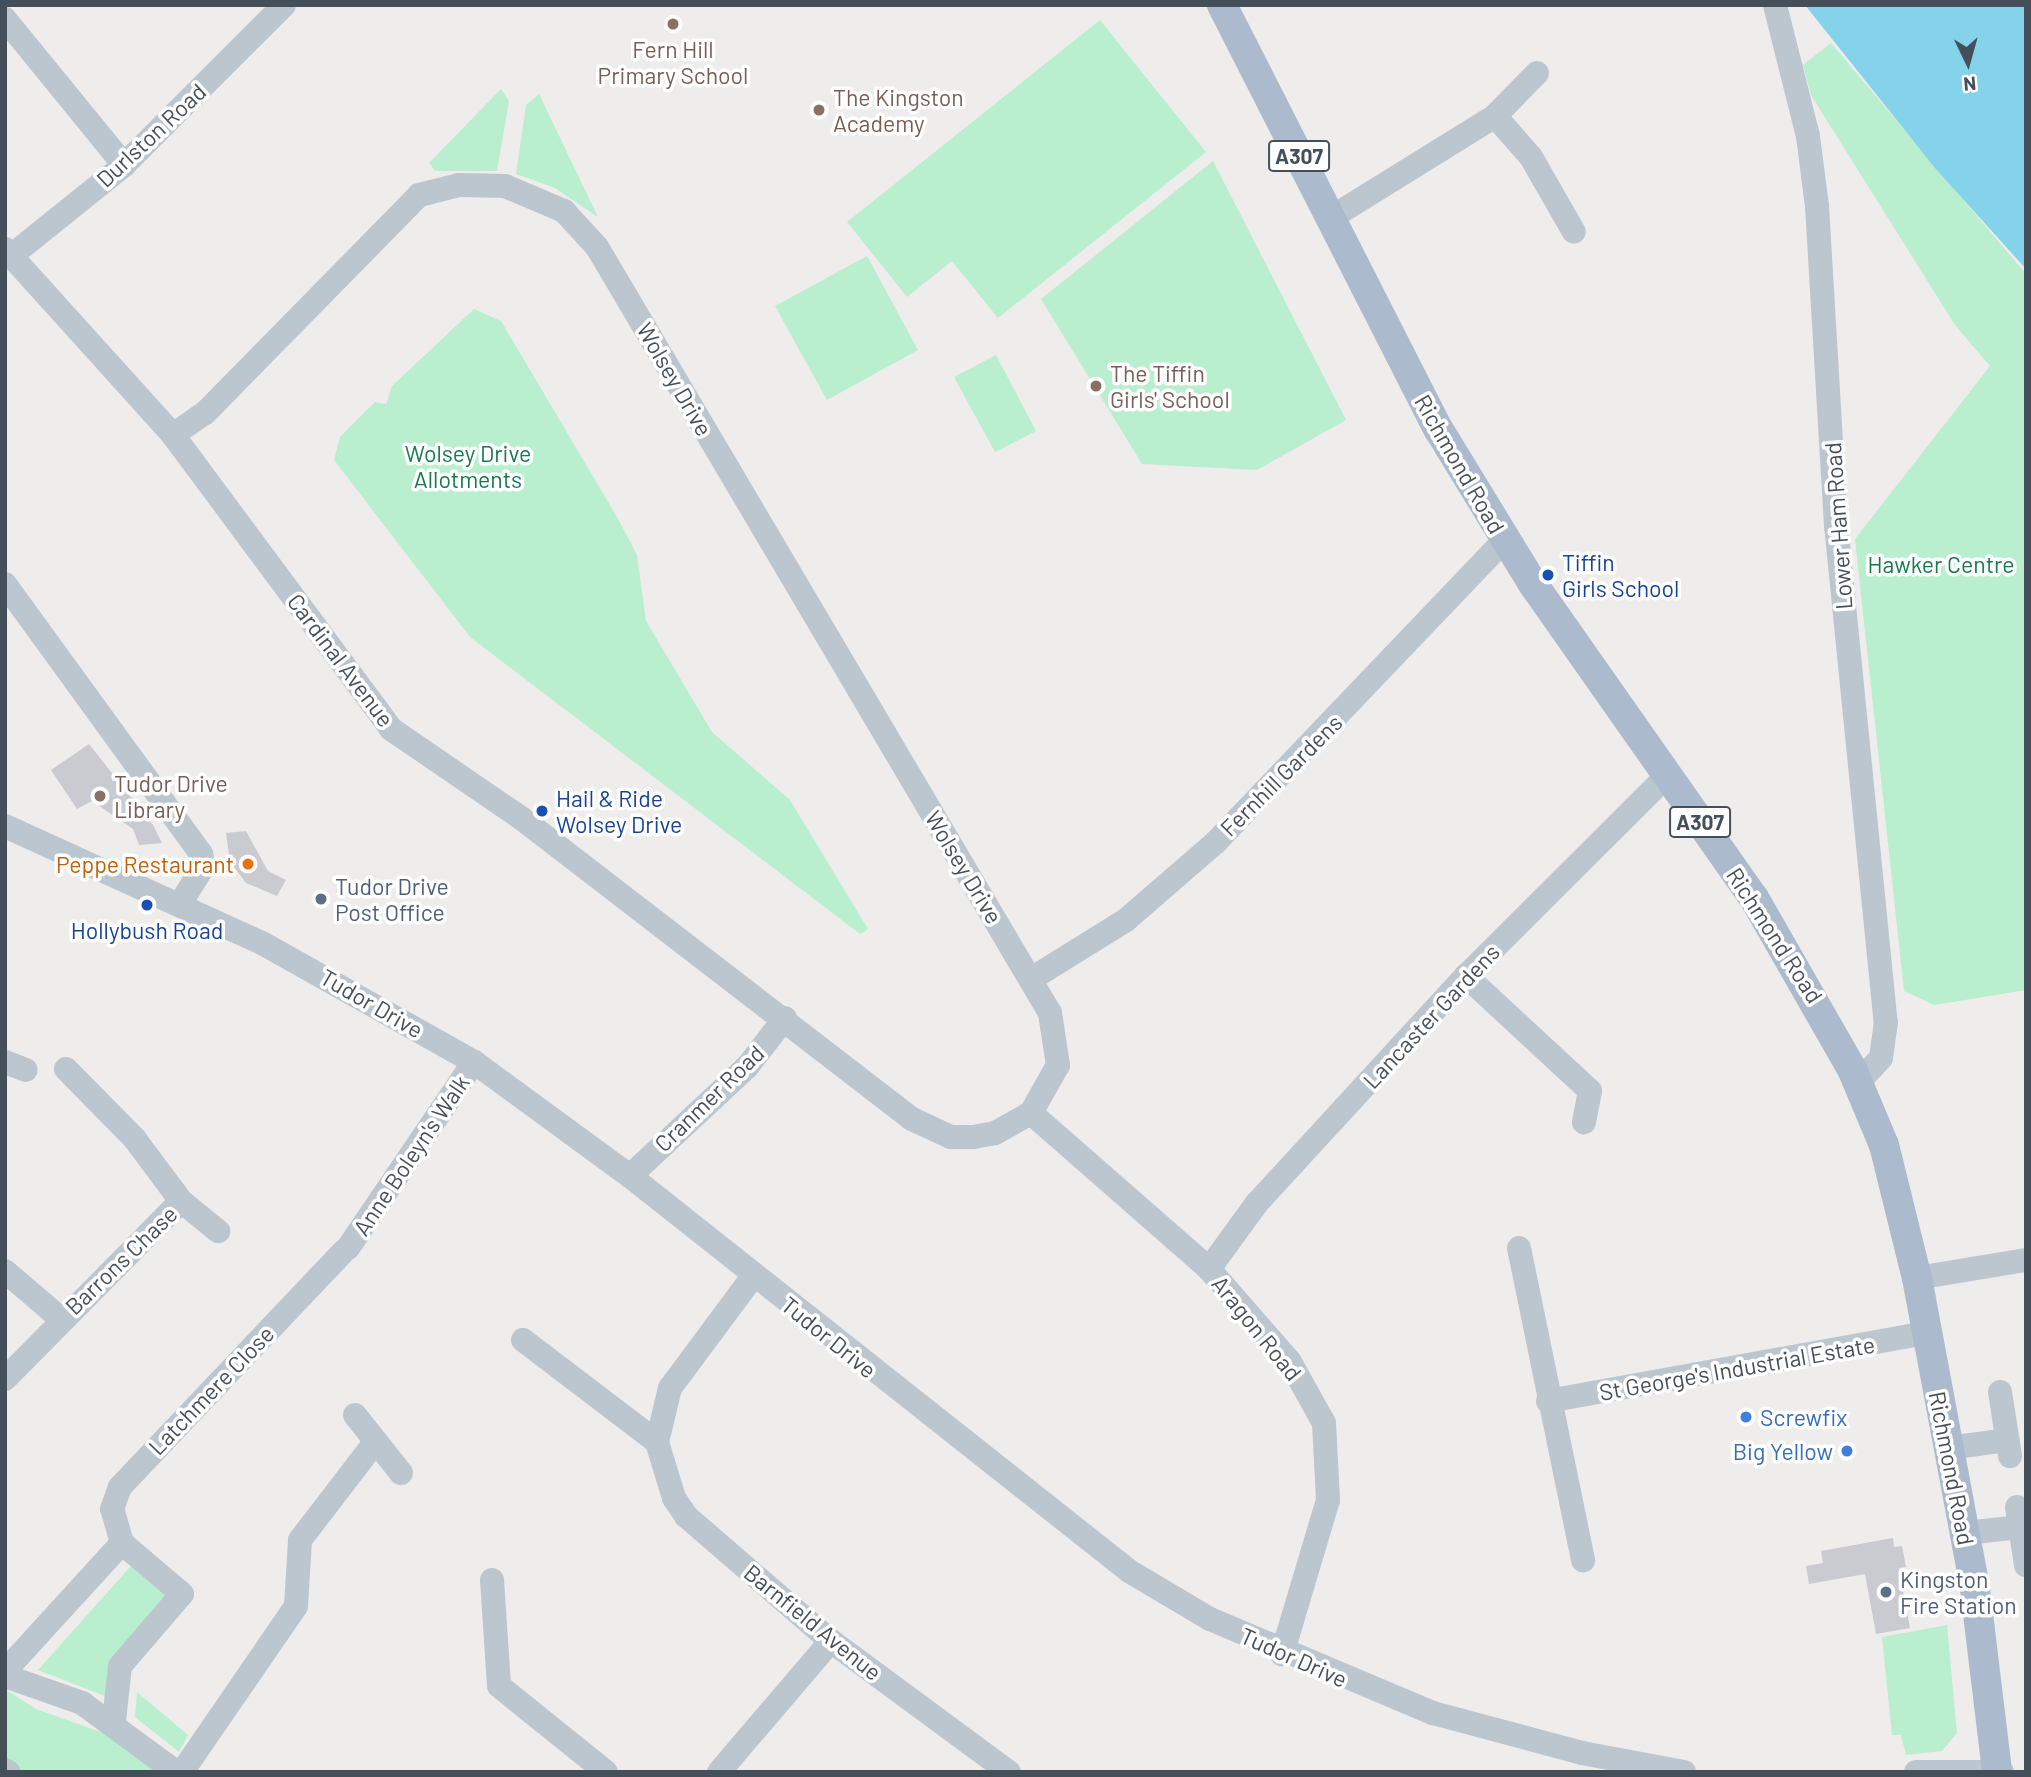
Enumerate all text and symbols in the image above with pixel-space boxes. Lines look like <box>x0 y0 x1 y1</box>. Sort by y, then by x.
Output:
marker: Fern Hill Primary School <box>665 16 681 32</box>
north arrow <box>1933 28 2003 98</box>
place label: Fern Hill Primary School <box>598 35 748 89</box>
text: N <box>1963 72 1977 96</box>
street label: Durlston Road <box>91 77 211 193</box>
place label: The Kingston Academy <box>833 83 964 137</box>
marker: The Kingston Academy <box>811 102 827 118</box>
road number: A307 <box>1268 138 1330 174</box>
street label: Wolsey Drive <box>631 317 719 441</box>
place label: The Tiffin Girls' School <box>1110 359 1230 413</box>
marker: The Tiffin Girls' School <box>1088 378 1104 394</box>
street label: Richmond Road <box>1409 390 1511 538</box>
park label: Wolsey Drive Allotments <box>405 439 531 493</box>
street label: Lower Ham Road <box>1818 441 1858 611</box>
place label: Tiffin Girls School <box>1562 548 1679 602</box>
park label: Hawker Centre <box>1867 550 2015 578</box>
marker: Tiffin Girls School <box>1540 567 1556 583</box>
street label: Cardinal Avenue <box>282 588 400 732</box>
street label: Fernhill Gardens <box>1214 708 1348 842</box>
place label: Tudor Drive Library <box>114 769 228 823</box>
place label: Hail & Ride Wolsey Drive <box>556 784 682 838</box>
marker: Tudor Drive Library <box>92 788 108 804</box>
marker: Hail & Ride Wolsey Drive <box>534 803 550 819</box>
road number: A307 <box>1668 804 1732 840</box>
street label: Wolsey Drive <box>920 806 1008 928</box>
place label: Peppe Restaurant <box>56 850 234 878</box>
marker: Peppe Restaurant <box>240 856 256 872</box>
street label: Richmond Road <box>1721 862 1829 1008</box>
place label: Tudor Drive Post Office <box>335 872 449 926</box>
marker: Tudor Drive Post Office <box>313 891 329 907</box>
marker: Hollybush Road <box>139 897 155 913</box>
place label: Hollybush Road <box>71 916 223 944</box>
street label: Lancaster Gardens <box>1357 938 1505 1094</box>
street label: Tudor Drive <box>316 963 428 1043</box>
street label: Cranmer Road <box>649 1039 769 1157</box>
street label: Anne Boleyn's Walk <box>347 1069 475 1241</box>
street label: Barrons Chase <box>59 1200 183 1320</box>
street label: Aragon Road <box>1206 1270 1308 1386</box>
street label: Tudor Drive <box>776 1290 882 1384</box>
street label: Latchmere Close <box>143 1320 279 1460</box>
street label: St George's Industrial Estate <box>1597 1330 1877 1406</box>
street label: Richmond Road <box>1924 1389 1980 1547</box>
place label: Screwfix <box>1760 1403 1847 1431</box>
marker: Screwfix <box>1738 1409 1754 1425</box>
place label: Big Yellow <box>1733 1437 1833 1465</box>
marker: Big Yellow <box>1839 1443 1855 1459</box>
street label: Barnfield Avenue <box>739 1558 887 1686</box>
place label: Kingston Fire Station <box>1900 1565 2017 1619</box>
marker: Kingston Fire Station <box>1878 1584 1894 1600</box>
street label: Tudor Drive <box>1236 1621 1352 1693</box>

